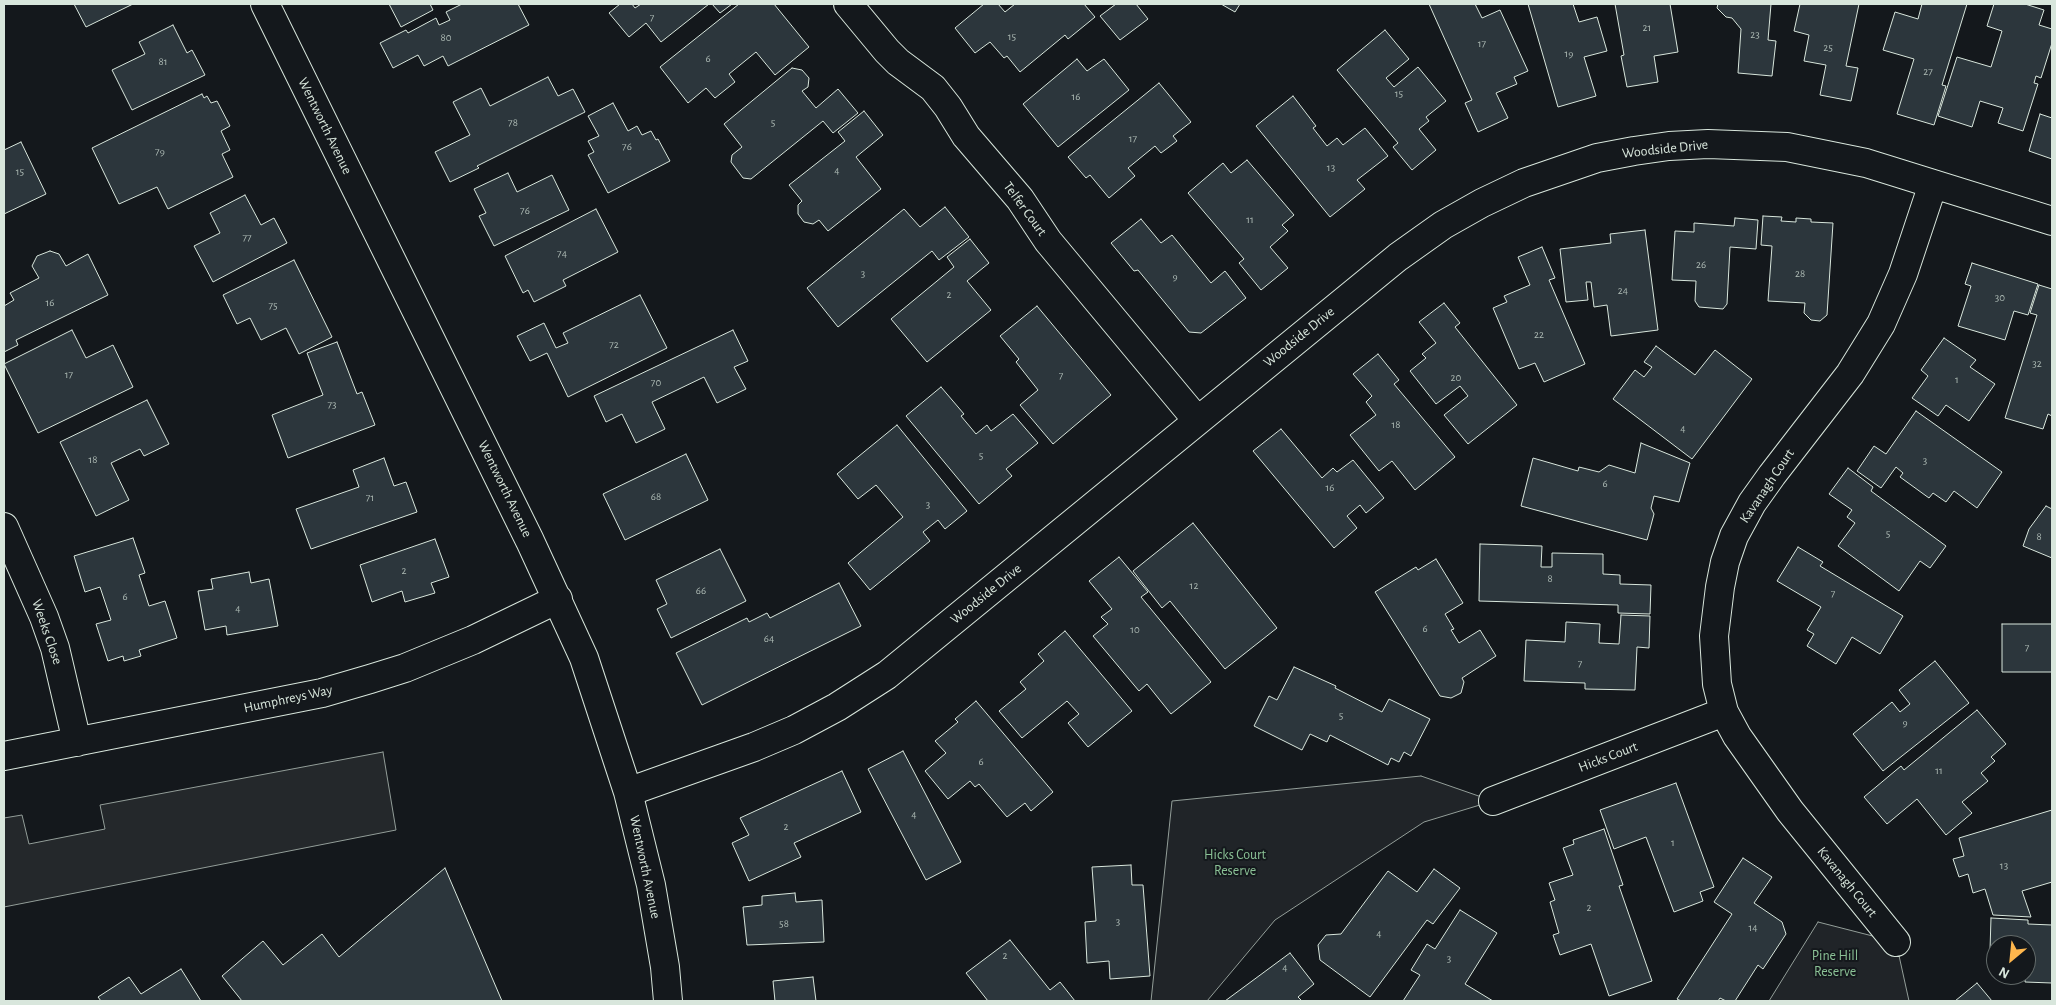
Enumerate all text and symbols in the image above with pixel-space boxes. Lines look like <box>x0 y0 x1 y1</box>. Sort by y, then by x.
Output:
house number: 7 <box>650 11 654 25</box>
house number: 21 <box>1643 21 1651 35</box>
house number: 23 <box>1750 28 1760 42</box>
house number: 15 <box>1008 30 1016 44</box>
house number: 80 <box>440 31 452 45</box>
house number: 17 <box>1478 37 1486 51</box>
house number: 25 <box>1823 41 1833 55</box>
house number: 19 <box>1565 47 1573 61</box>
house number: 6 <box>705 52 711 66</box>
house number: 81 <box>159 55 167 69</box>
house number: 27 <box>1923 65 1933 79</box>
street label: Wentworth Avenue <box>294 75 356 177</box>
house number: 15 <box>1395 87 1403 101</box>
house number: 16 <box>1072 90 1080 104</box>
house number: 78 <box>508 116 518 130</box>
house number: 5 <box>771 116 775 130</box>
house number: 17 <box>1129 132 1137 146</box>
street label: Woodside Drive <box>1621 136 1709 162</box>
house number: 76 <box>622 140 632 154</box>
house number: 79 <box>155 145 165 159</box>
house number: 13 <box>1327 161 1335 175</box>
house number: 4 <box>834 164 840 178</box>
house number: 15 <box>16 165 24 179</box>
street label: Telfer Court <box>1000 179 1050 239</box>
house number: 76 <box>520 204 530 218</box>
house number: 11 <box>1246 213 1254 227</box>
house number: 77 <box>242 231 252 245</box>
house number: 74 <box>557 247 567 261</box>
house number: 26 <box>1696 258 1706 272</box>
house number: 3 <box>861 267 865 281</box>
house number: 28 <box>1795 267 1805 281</box>
house number: 9 <box>1172 270 1178 284</box>
house number: 24 <box>1618 284 1628 298</box>
house number: 2 <box>946 288 952 302</box>
house number: 30 <box>1995 291 2005 305</box>
house number: 16 <box>46 296 54 310</box>
house number: 75 <box>268 299 278 313</box>
street label: Woodside Drive <box>1260 303 1338 371</box>
house number: 22 <box>1534 328 1544 342</box>
house number: 72 <box>609 338 619 352</box>
house number: 32 <box>2032 357 2042 371</box>
house number: 17 <box>65 368 73 382</box>
house number: 7 <box>1059 369 1063 383</box>
house number: 20 <box>1451 371 1461 385</box>
house number: 1 <box>1955 373 1959 387</box>
house number: 70 <box>651 376 661 390</box>
house number: 73 <box>327 398 337 412</box>
house number: 18 <box>1392 418 1400 432</box>
house number: 4 <box>1680 422 1686 436</box>
street label: Wentworth Avenue <box>474 438 536 540</box>
street label: Kavanagh Court <box>1736 446 1798 526</box>
house number: 5 <box>979 449 983 463</box>
house number: 18 <box>89 453 97 467</box>
house number: 3 <box>1923 454 1927 468</box>
house number: 6 <box>1602 477 1608 491</box>
house number: 16 <box>1326 481 1334 495</box>
house number: 68 <box>651 490 661 504</box>
house number: 71 <box>366 491 374 505</box>
house number: 3 <box>926 498 930 512</box>
house number: 5 <box>1886 527 1890 541</box>
house number: 8 <box>2036 530 2042 544</box>
street label: Woodside Drive <box>947 560 1025 628</box>
house number: 2 <box>401 564 407 578</box>
house number: 8 <box>1547 572 1553 586</box>
house number: 12 <box>1190 579 1198 593</box>
house number: 66 <box>696 584 706 598</box>
house number: 7 <box>1831 587 1835 601</box>
house number: 6 <box>122 590 128 604</box>
street label: Weeks Close <box>28 597 66 667</box>
house number: 4 <box>235 602 241 616</box>
house number: 6 <box>1422 622 1428 636</box>
house number: 10 <box>1130 623 1140 637</box>
house number: 64 <box>764 632 774 646</box>
house number: 7 <box>2025 641 2029 655</box>
house number: 7 <box>1578 657 1582 671</box>
street label: Humphreys Way <box>242 681 334 717</box>
house number: 5 <box>1339 709 1343 723</box>
house number: 9 <box>1902 716 1908 730</box>
street label: Hicks Court <box>1576 738 1640 776</box>
house number: 6 <box>978 755 984 769</box>
house number: 11 <box>1935 764 1943 778</box>
house number: 4 <box>911 808 917 822</box>
street label: Wentworth Avenue <box>626 814 664 920</box>
house number: 2 <box>783 820 789 834</box>
house number: 1 <box>1671 836 1675 850</box>
street label: Kavanagh Court <box>1813 843 1881 921</box>
park label: Hicks Court Reserve <box>1204 847 1266 880</box>
house number: 13 <box>2000 859 2008 873</box>
house number: 2 <box>1586 901 1592 915</box>
house number: 3 <box>1116 915 1120 929</box>
house number: 58 <box>779 917 789 931</box>
house number: 14 <box>1748 921 1758 935</box>
house number: 4 <box>1376 927 1382 941</box>
north arrow <box>1986 935 2036 985</box>
park label: Pine Hill Reserve <box>1812 948 1858 980</box>
house number: 2 <box>1002 949 1008 963</box>
house number: 3 <box>1447 952 1451 966</box>
house number: 4 <box>1282 961 1288 975</box>
text: N <box>1997 964 2012 981</box>

